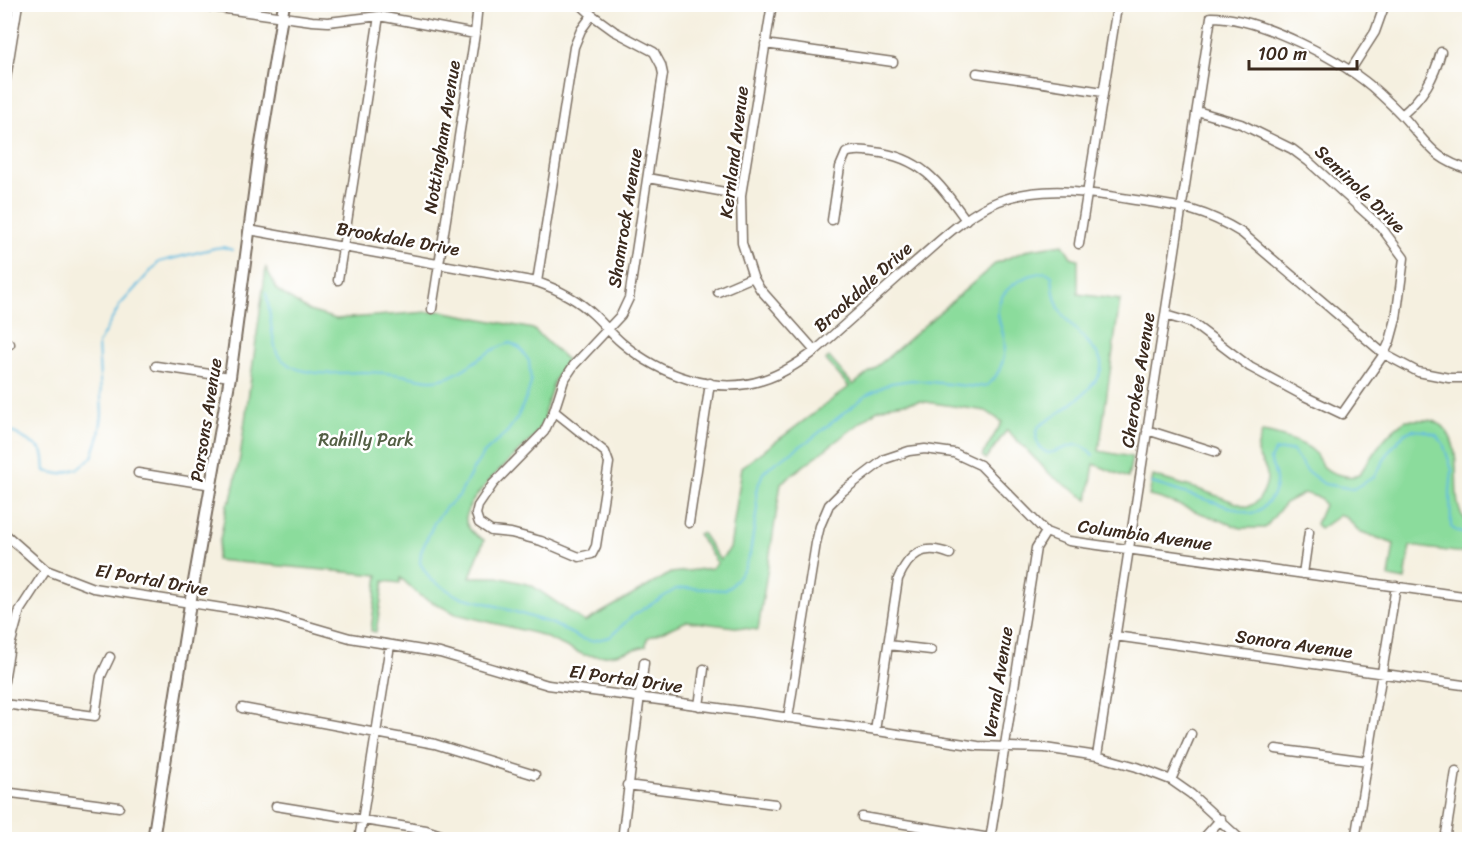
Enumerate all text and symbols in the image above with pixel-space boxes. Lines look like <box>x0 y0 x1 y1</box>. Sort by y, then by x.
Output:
scale bar <box>1249 33 1357 71</box>
text: 100 m <box>1258 38 1307 70</box>
street label: Nottingham Avenue <box>414 58 470 216</box>
street label: Kernland Avenue <box>710 84 758 220</box>
street label: Seminole Drive <box>1307 137 1413 241</box>
street label: Shamrock Avenue <box>598 146 652 290</box>
street label: Brookdale Drive <box>334 212 462 266</box>
street label: Brookdale Drive <box>806 233 920 340</box>
street label: Cherokee Avenue <box>1112 310 1164 450</box>
street label: Parsons Avenue <box>180 356 232 484</box>
park label: Rahilly Park <box>318 424 414 456</box>
street label: Columbia Avenue <box>1076 510 1214 560</box>
street label: El Portal Drive <box>93 554 211 606</box>
street label: Sonora Avenue <box>1233 620 1355 668</box>
street label: Vernal Avenue <box>973 624 1023 740</box>
street label: El Portal Drive <box>567 655 685 703</box>

